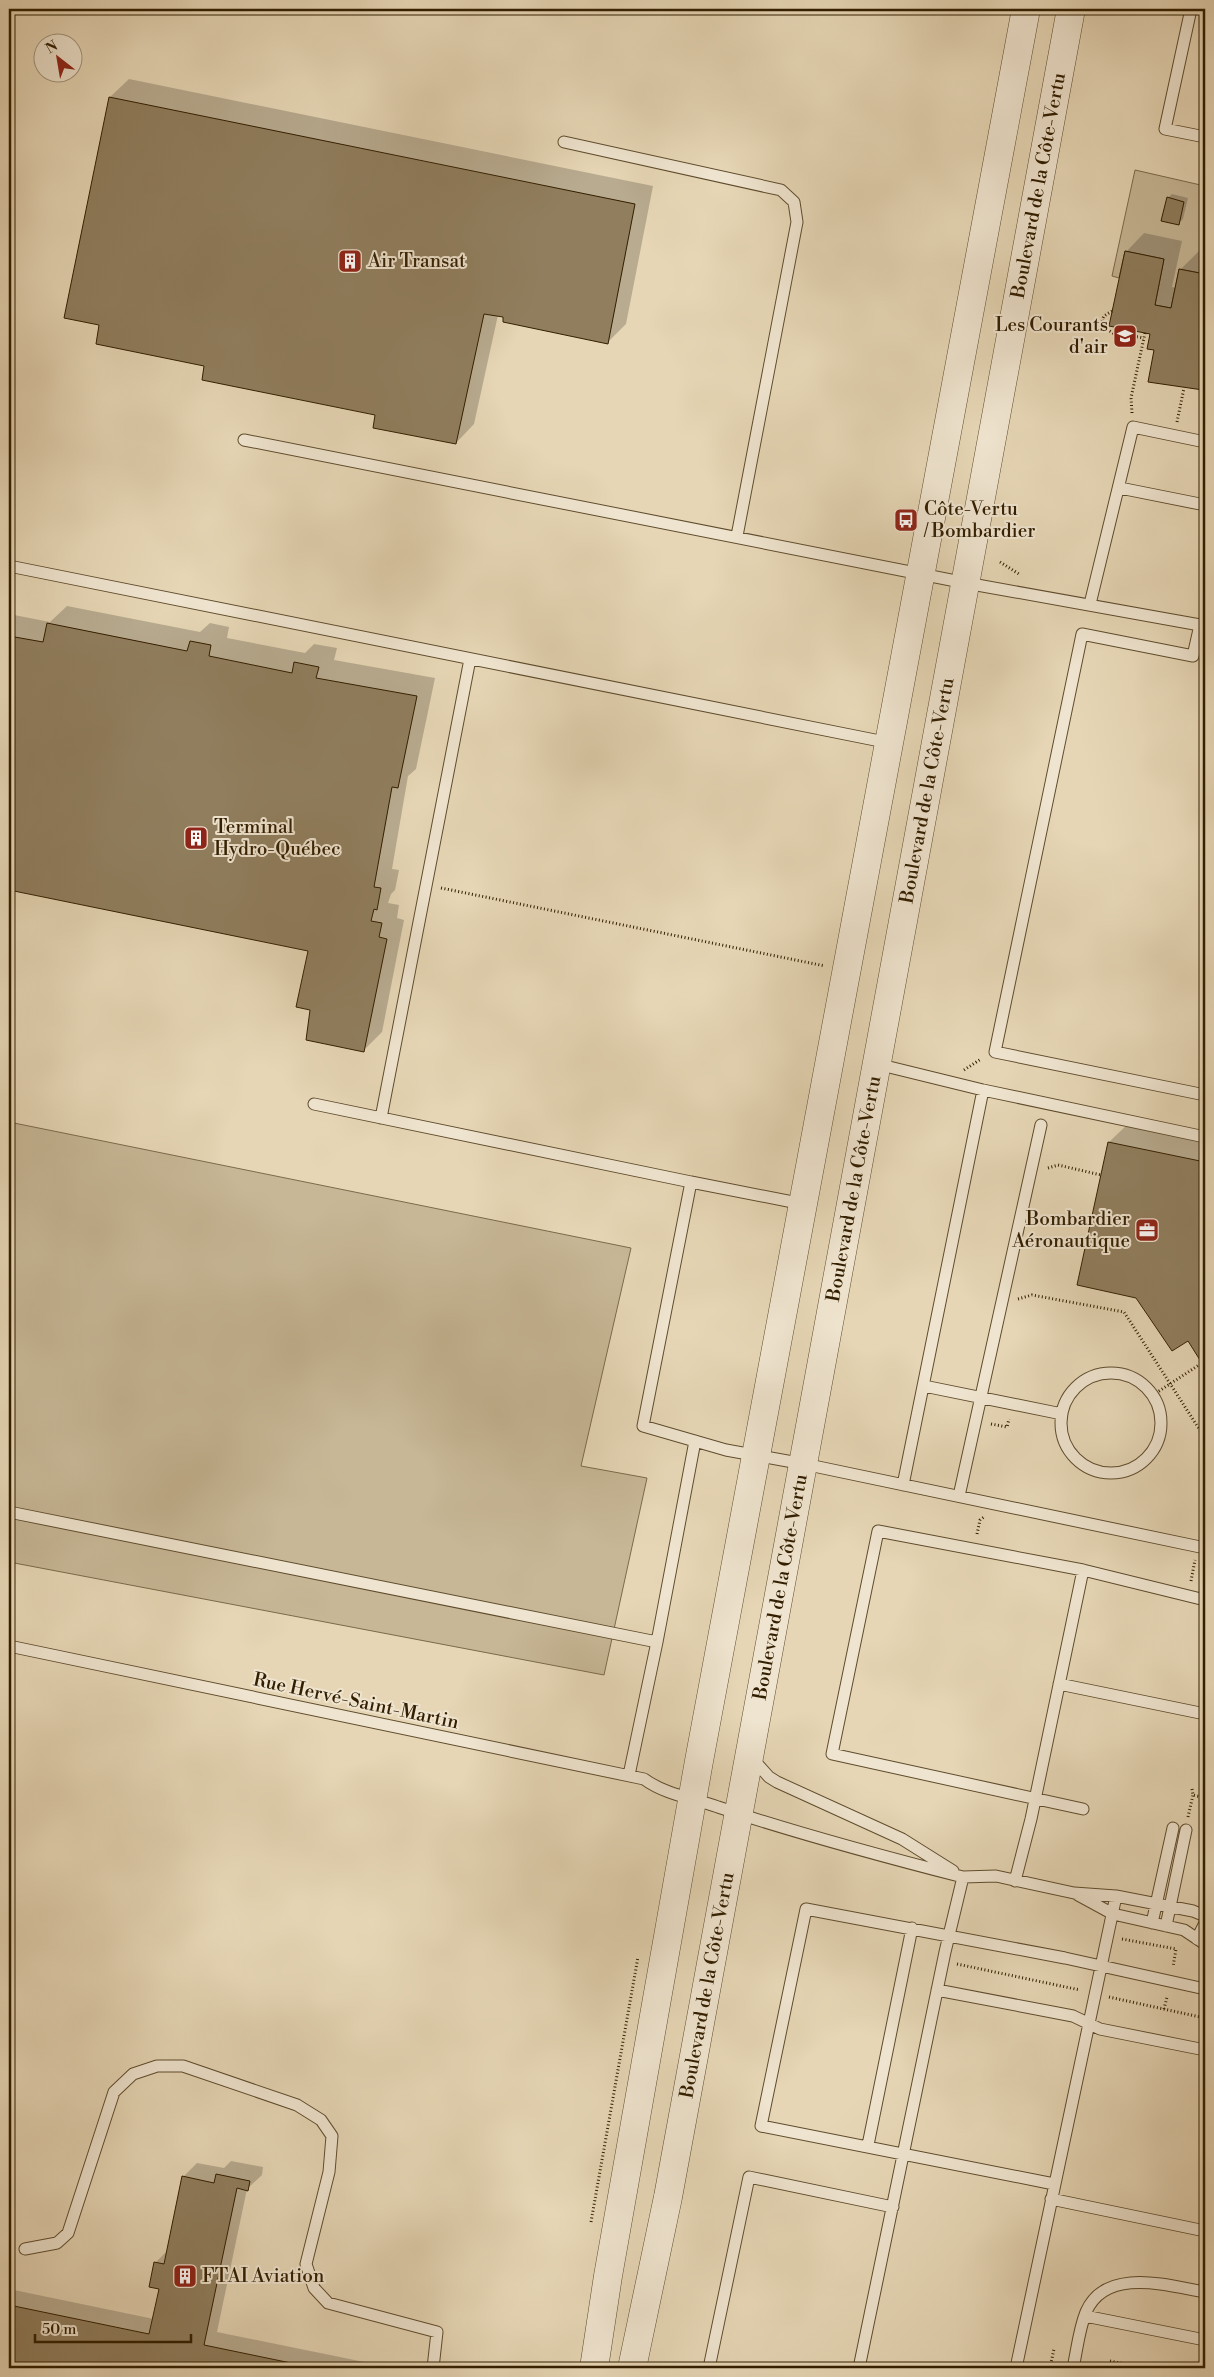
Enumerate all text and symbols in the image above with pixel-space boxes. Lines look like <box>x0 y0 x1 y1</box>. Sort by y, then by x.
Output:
north arrow <box>32 32 82 82</box>
text: N <box>42 37 61 58</box>
street label: Boulevard de la Côte-Vertu <box>1006 71 1071 301</box>
building icon: Air Transat <box>337 248 363 274</box>
place label: Air Transat <box>367 249 466 273</box>
place label: Les Courants d'air <box>995 313 1108 359</box>
school or university icon: Les Courants d'air <box>1112 323 1138 349</box>
place label: Côte-Vertu / Bombardier <box>923 497 1036 543</box>
bus stop icon: Côte-Vertu / Bombardier <box>893 507 919 533</box>
street label: Boulevard de la Côte-Vertu <box>894 675 960 906</box>
place label: Terminal Hydro-Québec <box>214 815 341 861</box>
building icon: Terminal Hydro-Québec <box>183 825 209 851</box>
street label: Boulevard de la Côte-Vertu <box>821 1074 886 1305</box>
place label: Bombardier Aéronautique <box>1011 1207 1130 1253</box>
office icon: Bombardier Aéronautique <box>1134 1217 1160 1243</box>
street label: Boulevard de la Côte-Vertu <box>748 1472 813 1703</box>
street label: Rue Hervé-Saint-Martin <box>251 1667 461 1735</box>
street label: Boulevard de la Côte-Vertu <box>674 1870 740 2101</box>
building icon: FTAI Aviation <box>172 2263 198 2289</box>
place label: FTAI Aviation <box>202 2264 324 2288</box>
scale bar <box>35 2312 191 2344</box>
text: 50 m <box>42 2320 76 2339</box>

